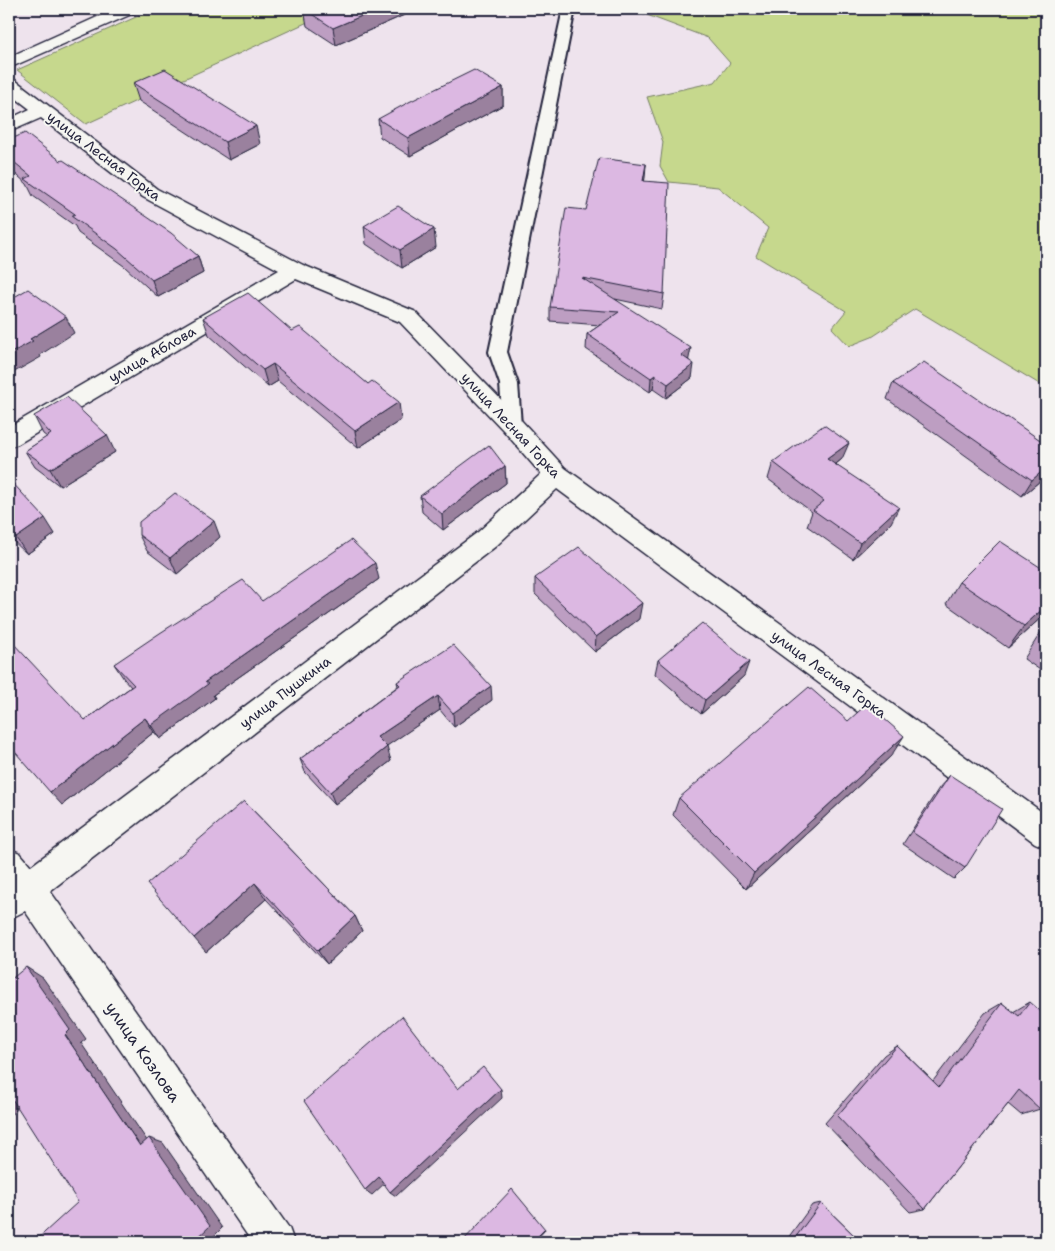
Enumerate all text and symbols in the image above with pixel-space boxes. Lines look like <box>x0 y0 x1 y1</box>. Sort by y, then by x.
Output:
street label: улица Лесная Горка <box>43 107 165 205</box>
street label: улица Аблова <box>105 322 199 386</box>
street label: улица Лесная Горка <box>457 368 565 482</box>
street label: улица Лесная Горка <box>768 626 890 722</box>
street label: улица Пушкина <box>236 652 335 732</box>
street label: улица Козлова <box>101 998 185 1106</box>

